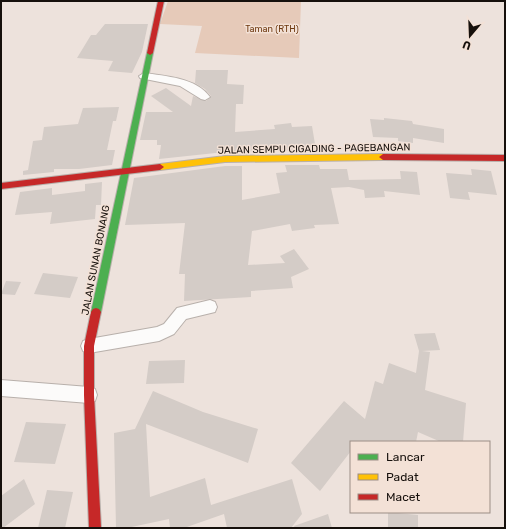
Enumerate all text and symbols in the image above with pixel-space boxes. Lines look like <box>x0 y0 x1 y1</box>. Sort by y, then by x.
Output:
north arrow <box>450 16 490 56</box>
park label: Taman (RTH) <box>245 24 299 34</box>
text: U <box>461 38 473 52</box>
street label: JALAN SEMPU CIGADING - PAGEBANGAN <box>218 141 410 157</box>
street label: JALAN SUNAN BONANG <box>79 204 113 316</box>
legend <box>350 441 490 513</box>
text: Lancar <box>386 450 425 464</box>
text: Padat <box>386 470 419 484</box>
text: Macet <box>386 490 420 504</box>

